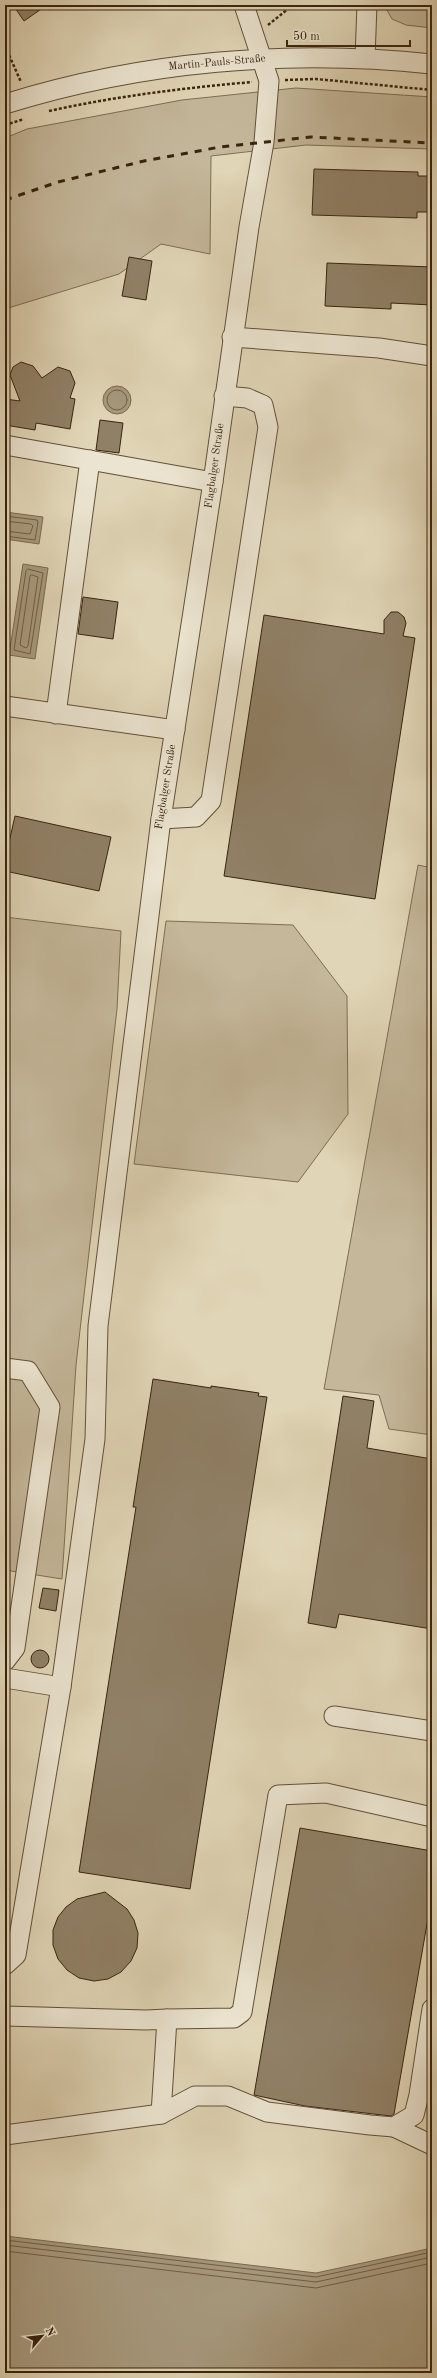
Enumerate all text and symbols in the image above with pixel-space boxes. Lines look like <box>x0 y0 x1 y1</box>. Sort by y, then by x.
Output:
scale bar <box>287 22 410 48</box>
text: 50 m <box>293 30 320 43</box>
street label: Martin-Pauls-Straße <box>168 53 266 73</box>
street label: Flagbalger Straße <box>204 423 226 509</box>
street label: Flagbalger Straße <box>154 744 178 830</box>
north arrow <box>22 2316 62 2356</box>
text: N <box>43 2326 57 2339</box>

